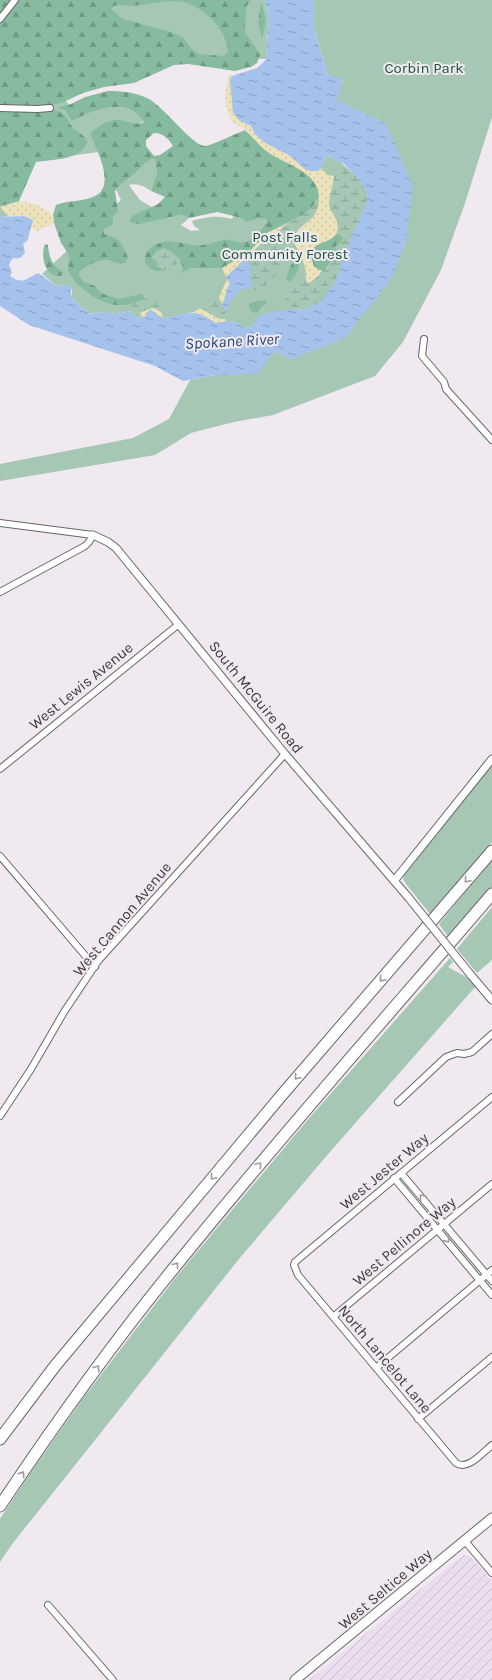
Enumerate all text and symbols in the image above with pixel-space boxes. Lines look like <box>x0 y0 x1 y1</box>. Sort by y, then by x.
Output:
park label: Corbin Park <box>384 59 464 77</box>
park label: Post Falls Community Forest <box>222 228 349 263</box>
water label: Spokane River <box>185 329 280 353</box>
street label: South McGuire Road <box>205 637 307 757</box>
street label: West Lewis Avenue <box>25 639 137 733</box>
street label: West Cannon Avenue <box>69 858 175 980</box>
one-way arrow <box>464 875 471 883</box>
one-way arrow <box>379 974 386 981</box>
one-way arrow <box>295 1073 302 1080</box>
street label: West Jester Way <box>336 1129 432 1213</box>
one-way arrow <box>255 1162 262 1170</box>
one-way arrow <box>211 1172 218 1179</box>
street label: West Pellinore Way <box>349 1193 459 1289</box>
one-way arrow <box>420 1195 427 1202</box>
one-way arrow <box>442 1236 449 1243</box>
one-way arrow <box>171 1263 178 1270</box>
street label: North Lancelot Lane <box>335 1301 435 1417</box>
one-way arrow <box>92 1365 99 1372</box>
one-way arrow <box>17 1471 24 1478</box>
street label: West Seltice Way <box>335 1545 435 1633</box>

